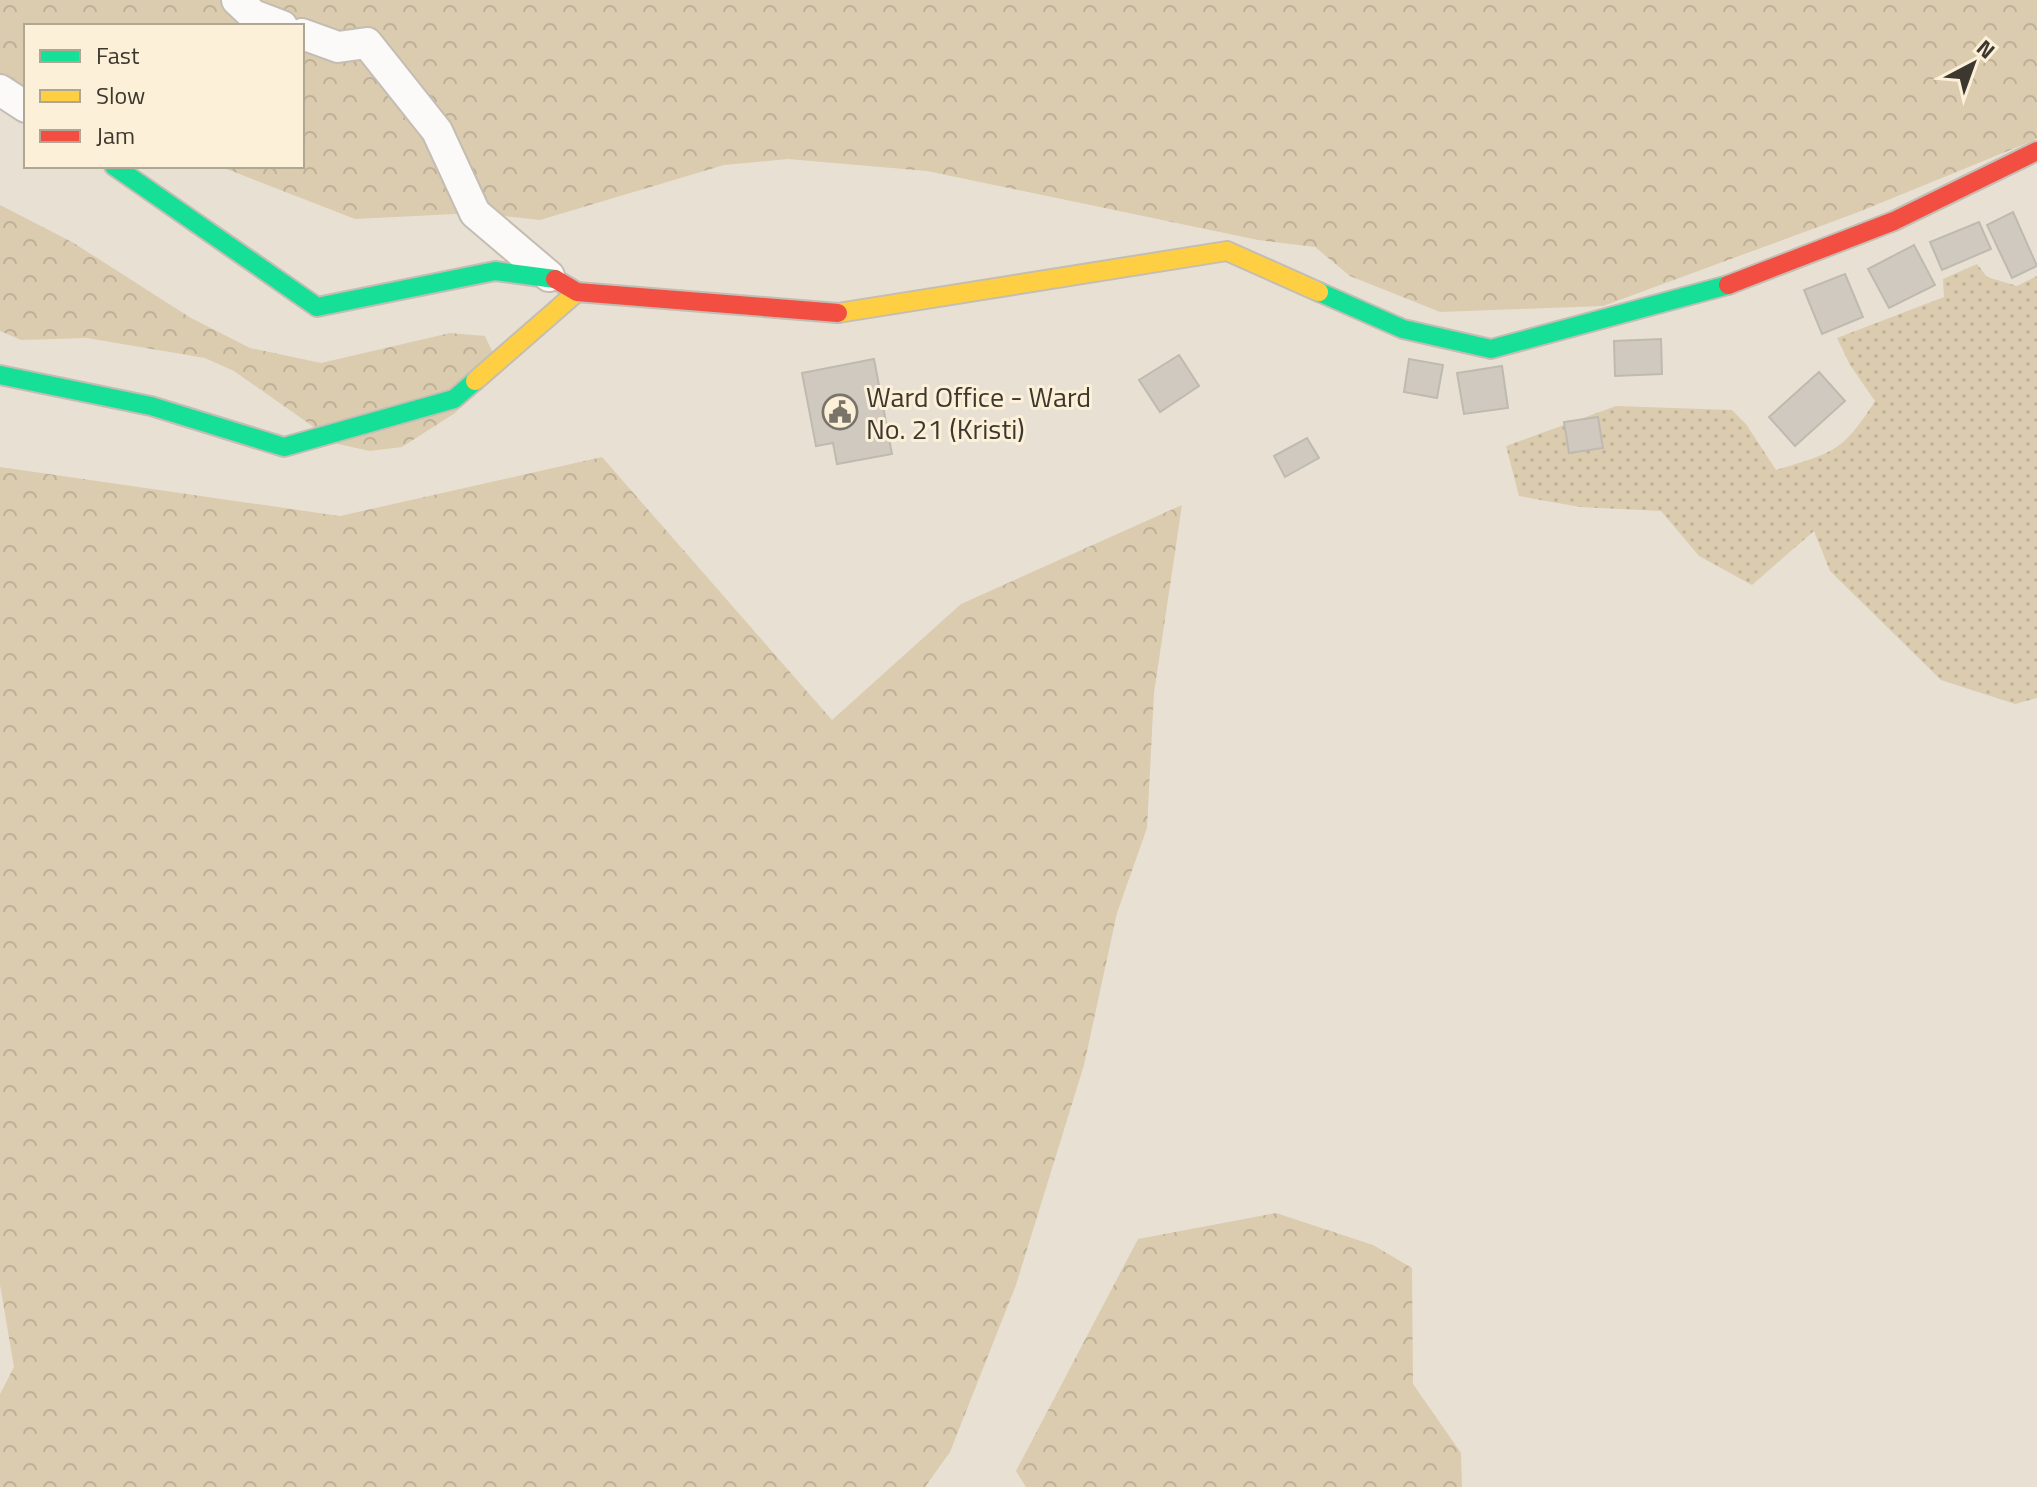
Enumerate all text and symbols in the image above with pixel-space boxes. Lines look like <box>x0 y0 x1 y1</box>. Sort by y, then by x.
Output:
legend <box>24 24 304 168</box>
north arrow <box>1933 24 2013 104</box>
text: N <box>1969 31 2003 67</box>
text: Fast <box>96 37 140 73</box>
text: Slow <box>96 77 145 113</box>
text: Jam <box>96 117 135 153</box>
place label: Ward Office - Ward No. 21 (Kristi) <box>866 375 1091 450</box>
public building icon: Ward Office - Ward No. 21 (Kristi) <box>821 393 859 431</box>

